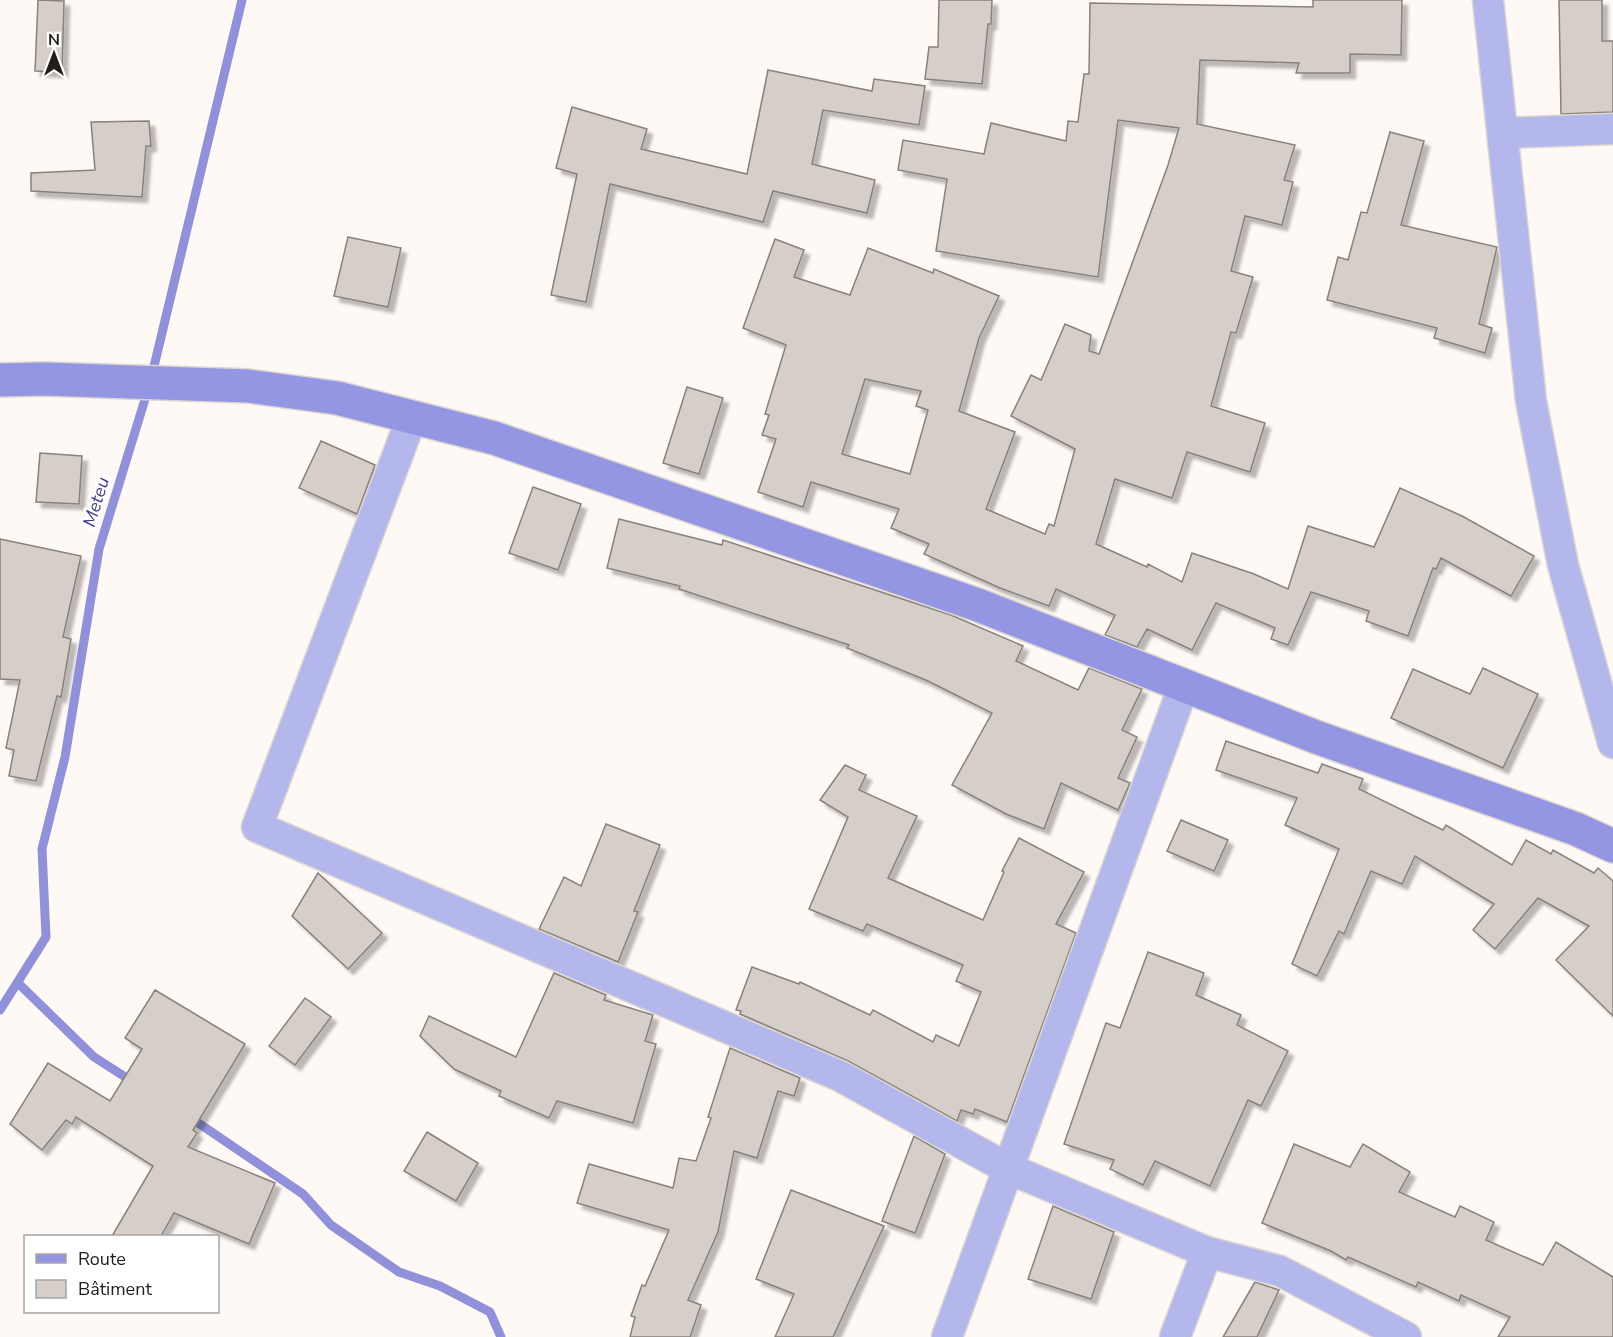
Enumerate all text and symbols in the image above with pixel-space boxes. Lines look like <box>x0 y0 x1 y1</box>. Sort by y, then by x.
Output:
north arrow <box>24 24 84 84</box>
text: N <box>48 29 60 51</box>
water label: Meteu <box>77 474 115 530</box>
legend <box>24 1235 219 1313</box>
text: Route <box>78 1247 126 1271</box>
text: Bâtiment <box>78 1277 152 1301</box>

